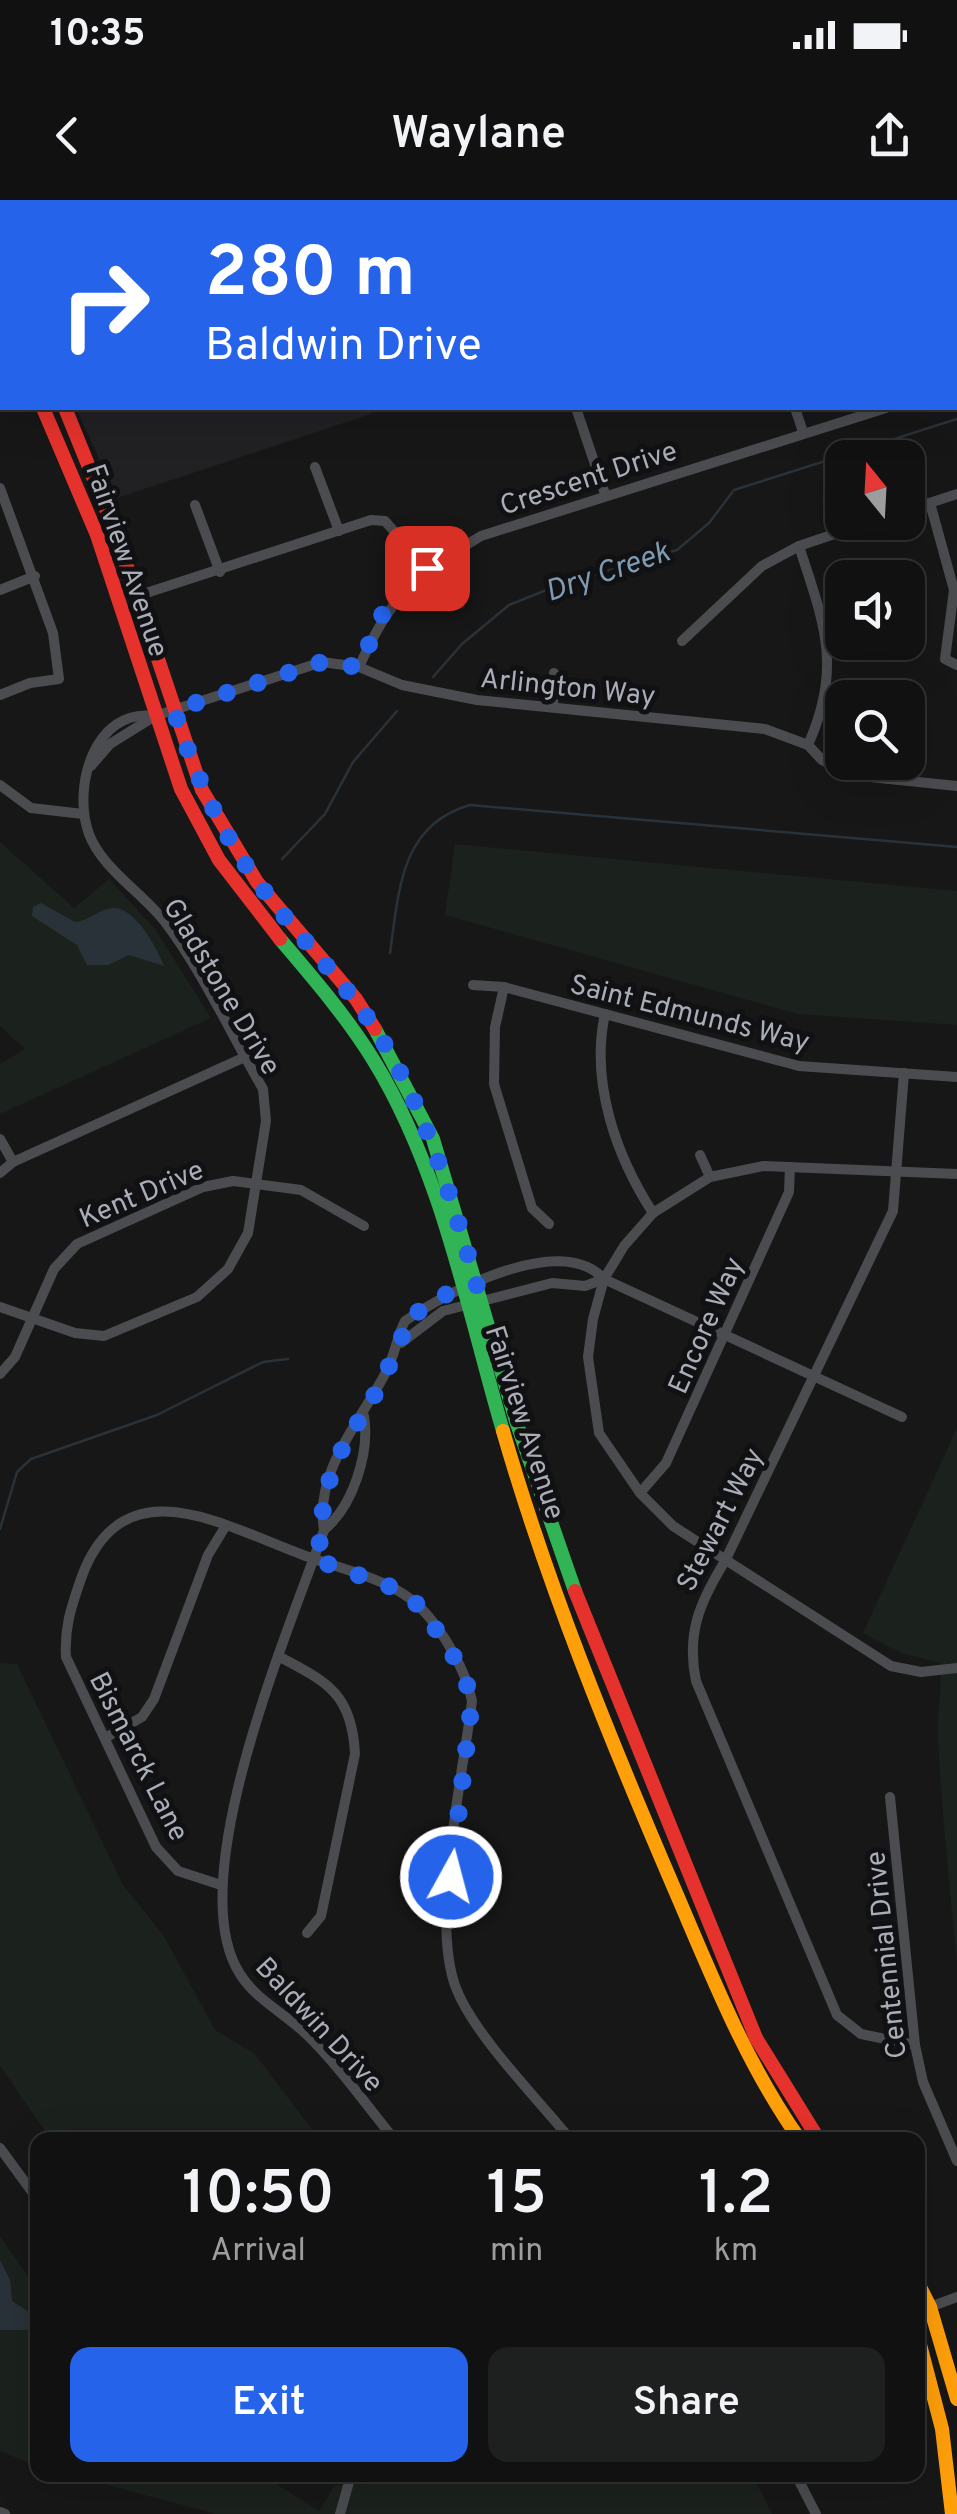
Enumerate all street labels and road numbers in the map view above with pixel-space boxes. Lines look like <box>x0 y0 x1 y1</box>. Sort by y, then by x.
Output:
street label: Crescent Drive <box>496 434 682 525</box>
street label: Fairview Avenue <box>75 460 175 662</box>
street label: Arlington Way <box>478 662 657 716</box>
street label: Gladstone Drive <box>153 892 287 1083</box>
street label: Saint Edmunds Way <box>566 968 813 1062</box>
street label: Kent Drive <box>74 1153 210 1238</box>
street label: Encore Way <box>662 1252 754 1400</box>
street label: Fairview Avenue <box>475 1321 571 1524</box>
street label: Stewart Way <box>670 1442 773 1598</box>
street label: Bismarck Lane <box>79 1667 195 1848</box>
street label: Centennial Drive <box>859 1849 917 2060</box>
street label: Baldwin Drive <box>246 1951 390 2101</box>

